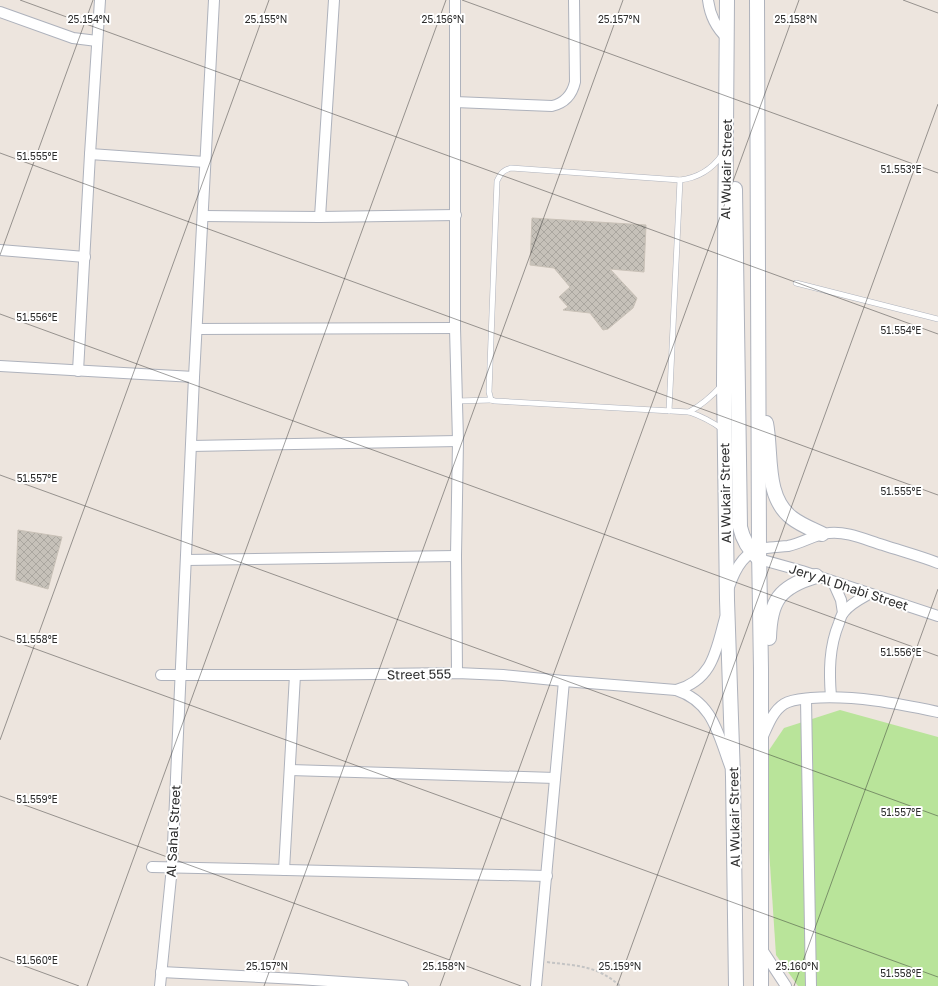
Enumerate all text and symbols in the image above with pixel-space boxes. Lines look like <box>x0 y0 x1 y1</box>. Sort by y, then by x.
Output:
text: 25.154°N <box>68 13 110 25</box>
text: 25.155°N <box>245 13 287 25</box>
text: 25.156°N <box>422 13 464 25</box>
text: 25.157°N <box>598 13 640 25</box>
text: 25.158°N <box>775 13 817 25</box>
street label: Al Wukair Street <box>717 118 735 220</box>
text: 51.555°E <box>16 150 58 162</box>
text: 51.553°E <box>880 163 922 175</box>
text: 51.556°E <box>16 311 58 323</box>
text: 51.554°E <box>881 324 921 336</box>
street label: Al Wukair Street <box>716 442 734 544</box>
text: 51.557°E <box>17 472 57 484</box>
text: 51.555°E <box>880 485 922 497</box>
street label: Jery Al Dhabi Street <box>787 560 911 614</box>
text: 51.558°E <box>16 633 58 645</box>
text: 51.556°E <box>880 646 922 658</box>
street label: Street 555 <box>387 665 451 683</box>
street label: Al Wukair Street <box>725 766 743 868</box>
street label: Al Sahal Street <box>163 784 183 878</box>
text: 51.559°E <box>16 793 58 805</box>
text: 51.557°E <box>881 806 921 818</box>
text: 51.560°E <box>16 954 58 966</box>
text: 25.157°N <box>246 960 288 972</box>
text: 25.158°N <box>423 960 465 972</box>
text: 25.159°N <box>599 960 641 972</box>
text: 25.160°N <box>775 960 819 972</box>
text: 51.558°E <box>880 967 922 979</box>

